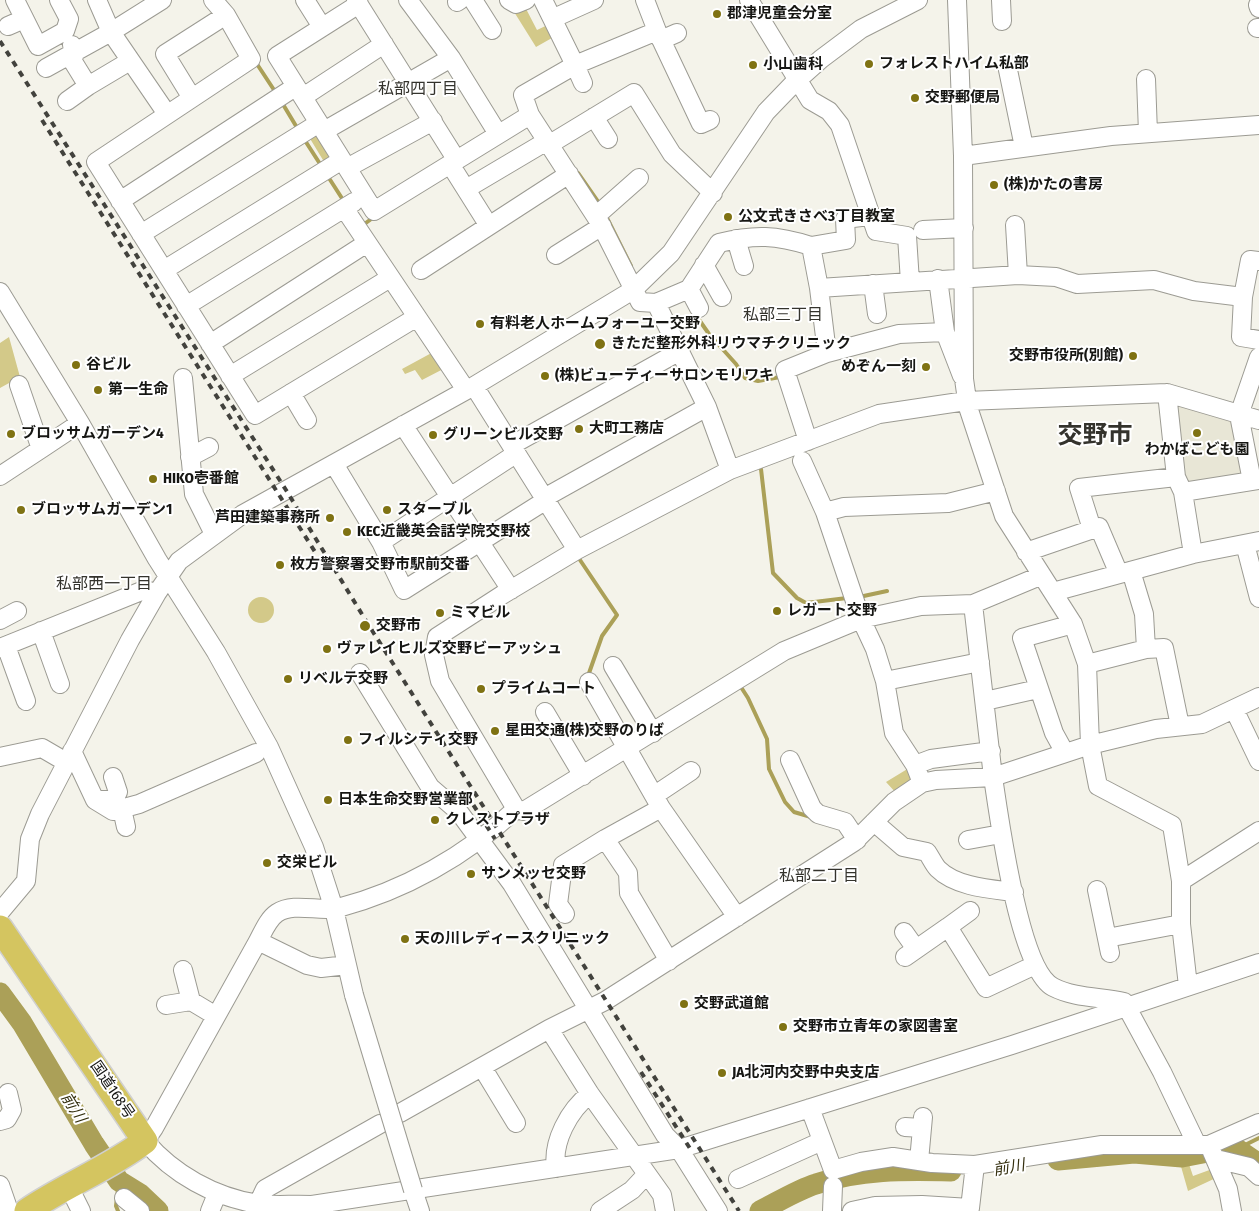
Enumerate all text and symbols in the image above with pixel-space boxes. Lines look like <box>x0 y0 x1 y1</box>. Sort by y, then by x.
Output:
place label: 郡津児童会分室 <box>727 5 832 23</box>
marker: 郡津児童会分室 <box>711 8 723 20</box>
place label: フォレストハイム私部 <box>879 55 1029 73</box>
place label: 小山歯科 <box>763 56 823 74</box>
marker: フォレストハイム私部 <box>863 58 875 70</box>
marker: 小山歯科 <box>747 59 759 71</box>
district label: 私部四丁目 <box>378 80 458 100</box>
place label: 交野郵便局 <box>925 89 1000 107</box>
marker: 交野郵便局 <box>909 92 921 104</box>
place label: (株)かたの書房 <box>1004 176 1103 194</box>
marker: (株)かたの書房 <box>988 179 1000 191</box>
place label: 公文式きさべ3丁目教室 <box>738 208 895 226</box>
marker: 公文式きさべ3丁目教室 <box>722 211 734 223</box>
district label: 私部三丁目 <box>743 306 823 326</box>
place label: 有料老人ホームフォーユー交野 <box>490 315 700 333</box>
marker: 有料老人ホームフォーユー交野 <box>474 318 486 330</box>
place label: きただ整形外科リウマチクリニック <box>611 335 851 353</box>
marker: きただ整形外科リウマチクリニック <box>593 337 607 351</box>
place label: 交野市役所(別館) <box>1009 347 1123 365</box>
marker: 交野市役所(別館) <box>1127 350 1139 362</box>
place label: 谷ビル <box>86 356 131 374</box>
place label: めぞん一刻 <box>841 358 916 376</box>
marker: 谷ビル <box>70 359 82 371</box>
marker: めぞん一刻 <box>920 361 932 373</box>
place label: (株)ビューティーサロンモリワキ <box>555 367 774 385</box>
marker: (株)ビューティーサロンモリワキ <box>539 370 551 382</box>
place label: 第一生命 <box>108 381 168 399</box>
marker: 第一生命 <box>92 384 104 396</box>
place label: 大町工務店 <box>589 420 664 438</box>
district label: 交野市 <box>1058 421 1132 451</box>
marker: 大町工務店 <box>573 423 585 435</box>
place label: ブロッサムガーデン4 <box>21 425 164 443</box>
place label: グリーンビル交野 <box>443 426 563 444</box>
marker: わかばこども園 <box>1191 427 1203 439</box>
marker: ブロッサムガーデン4 <box>5 428 17 440</box>
marker: グリーンビル交野 <box>427 429 439 441</box>
place label: わかばこども園 <box>1145 441 1249 459</box>
place label: HIKO壱番館 <box>163 470 239 488</box>
marker: HIKO壱番館 <box>147 473 159 485</box>
place label: ブロッサムガーデン1 <box>31 501 172 519</box>
place label: スターブル <box>397 501 472 519</box>
marker: ブロッサムガーデン1 <box>15 504 27 516</box>
marker: スターブル <box>381 504 393 516</box>
place label: 芦田建築事務所 <box>215 509 320 527</box>
marker: 芦田建築事務所 <box>324 512 336 524</box>
place label: KEC近畿英会話学院交野校 <box>357 523 530 541</box>
marker: KEC近畿英会話学院交野校 <box>341 526 353 538</box>
place label: 枚方警察署交野市駅前交番 <box>290 556 470 574</box>
marker: 枚方警察署交野市駅前交番 <box>274 559 286 571</box>
district label: 私部西一丁目 <box>56 575 152 595</box>
place label: レガート交野 <box>787 602 877 620</box>
place label: ミマビル <box>450 604 510 622</box>
marker: レガート交野 <box>771 605 783 617</box>
marker: ミマビル <box>434 607 446 619</box>
place label: 交野市 <box>376 617 421 635</box>
marker: 交野市 <box>358 619 372 633</box>
place label: ヴァレイヒルズ交野ビーアッシュ <box>337 640 562 658</box>
marker: ヴァレイヒルズ交野ビーアッシュ <box>321 643 333 655</box>
place label: リベルテ交野 <box>298 670 388 688</box>
marker: リベルテ交野 <box>282 673 294 685</box>
place label: プライムコート <box>491 680 596 698</box>
marker: プライムコート <box>475 683 487 695</box>
place label: 星田交通(株)交野のりば <box>505 722 664 740</box>
marker: 星田交通(株)交野のりば <box>489 725 501 737</box>
place label: フィルシティ交野 <box>358 731 478 749</box>
marker: フィルシティ交野 <box>342 734 354 746</box>
place label: 日本生命交野営業部 <box>338 791 473 809</box>
marker: 日本生命交野営業部 <box>322 794 334 806</box>
place label: クレストプラザ <box>445 811 550 829</box>
marker: クレストプラザ <box>429 814 441 826</box>
place label: 交栄ビル <box>277 854 337 872</box>
marker: 交栄ビル <box>261 857 273 869</box>
place label: サンメッセ交野 <box>481 865 586 883</box>
district label: 私部二丁目 <box>779 867 859 887</box>
marker: サンメッセ交野 <box>465 868 477 880</box>
place label: 天の川レディースクリニック <box>415 930 610 948</box>
marker: 天の川レディースクリニック <box>399 933 411 945</box>
place label: 交野武道館 <box>694 995 769 1013</box>
marker: 交野武道館 <box>678 998 690 1010</box>
place label: 交野市立青年の家図書室 <box>793 1018 958 1036</box>
marker: 交野市立青年の家図書室 <box>777 1021 789 1033</box>
street label: 国道168号 <box>86 1058 138 1122</box>
place label: JA北河内交野中央支店 <box>732 1064 879 1082</box>
marker: JA北河内交野中央支店 <box>716 1067 728 1079</box>
water label: 前川 <box>56 1089 90 1127</box>
water label: 前川 <box>992 1156 1026 1180</box>

